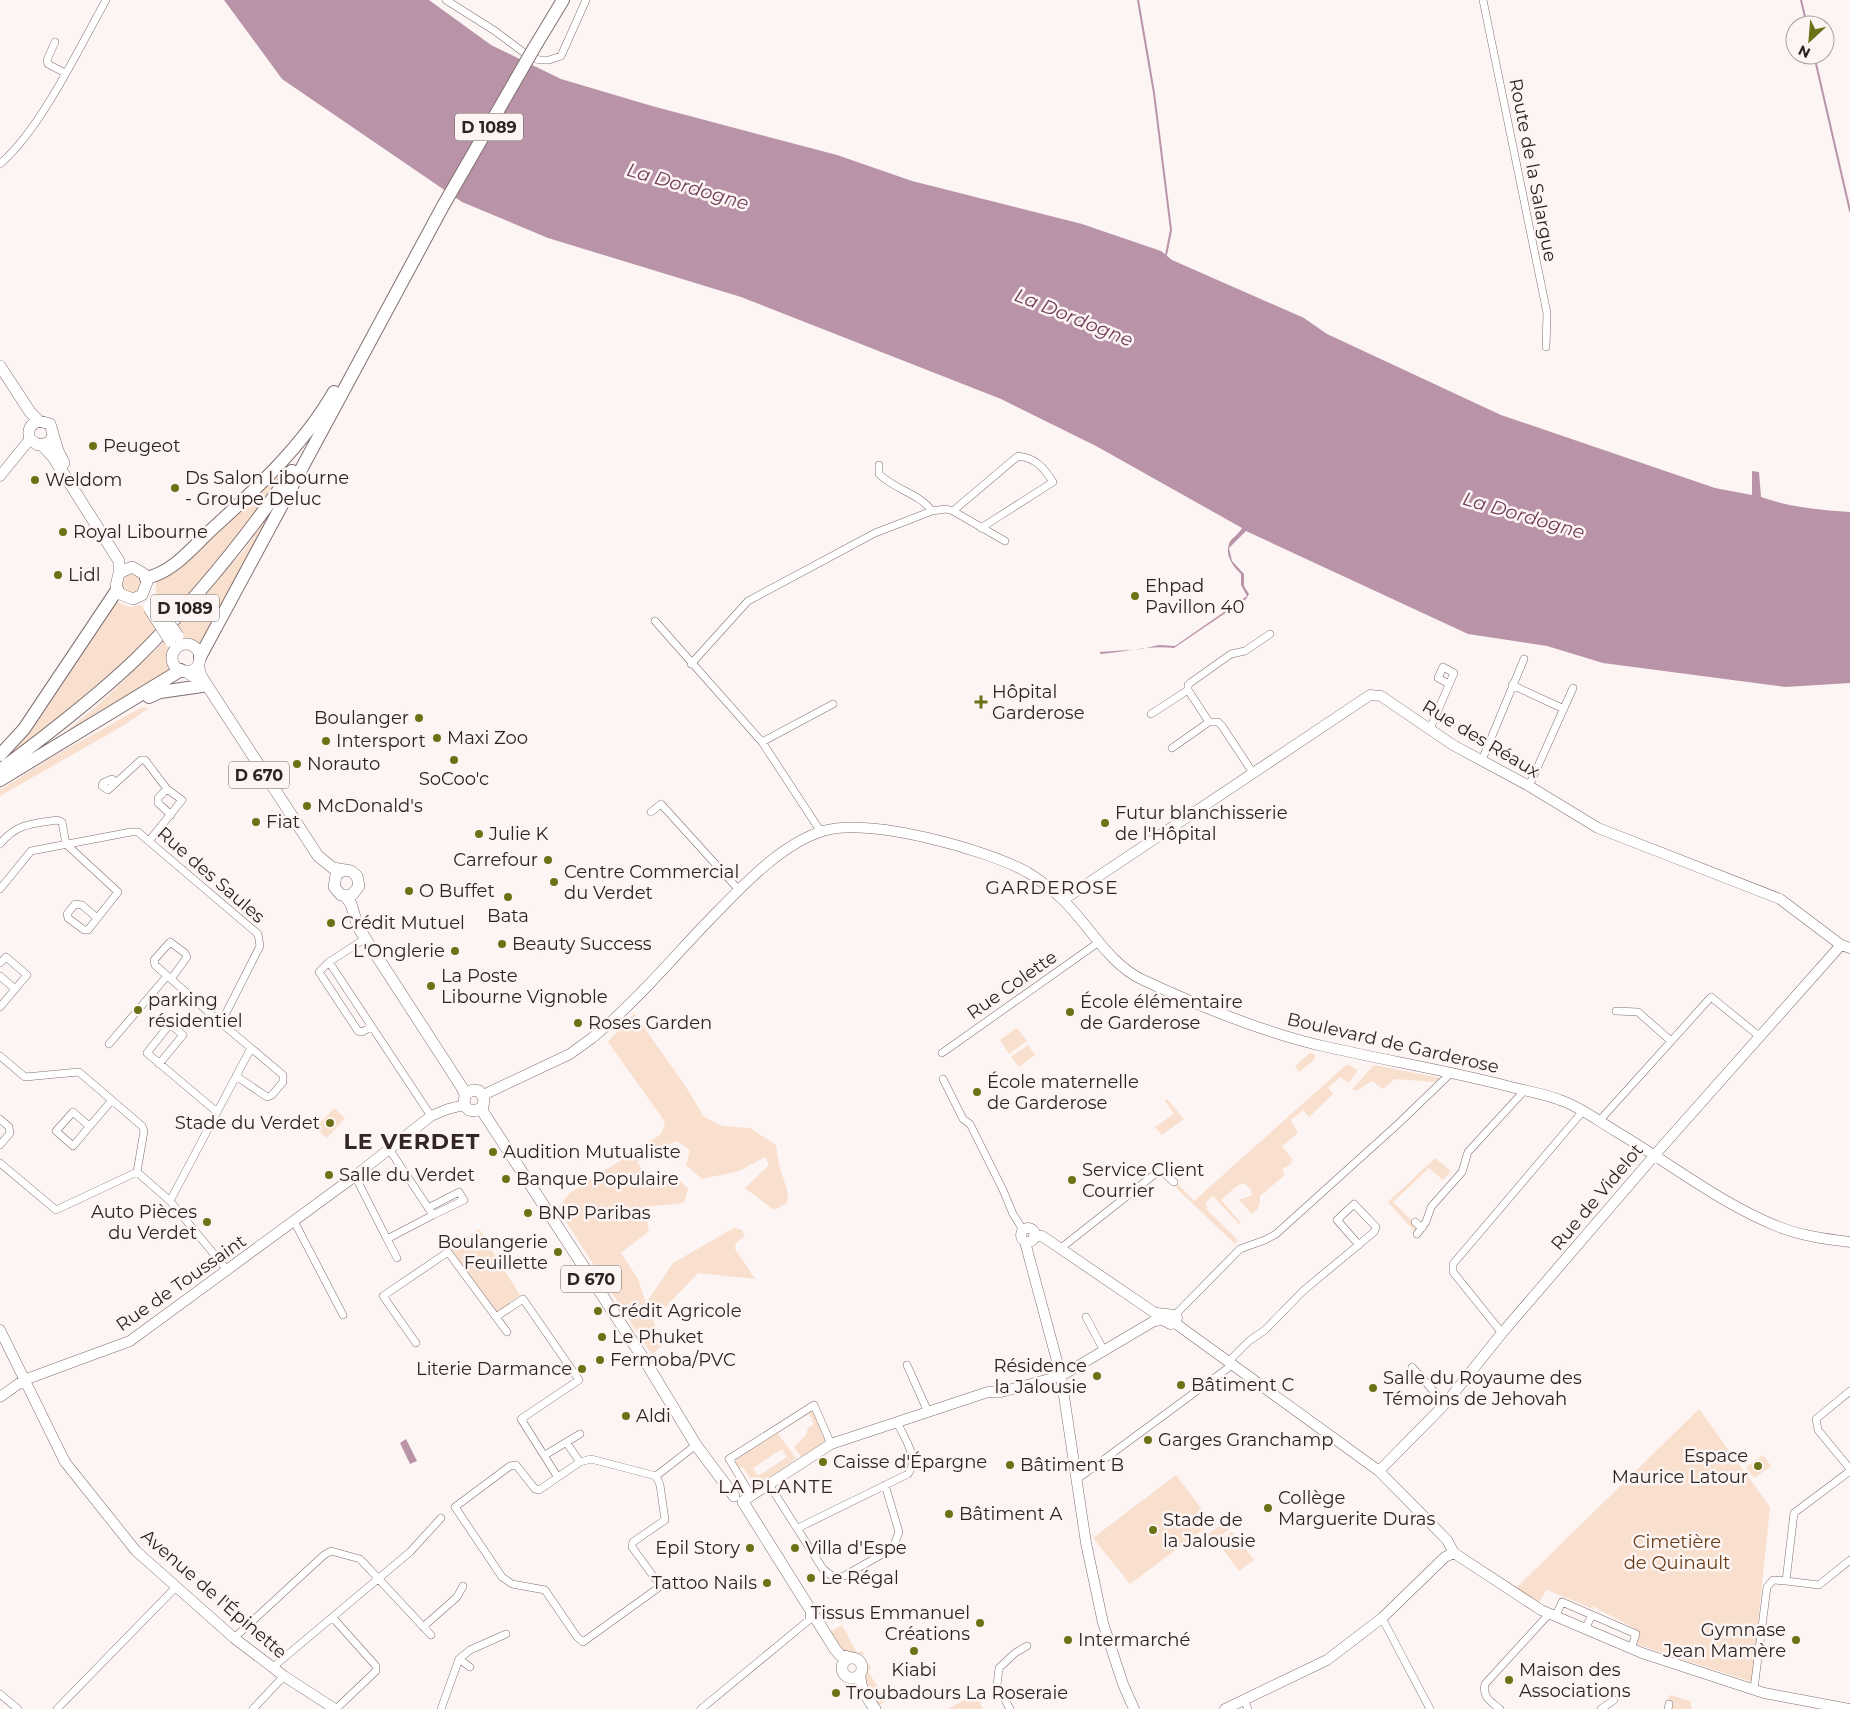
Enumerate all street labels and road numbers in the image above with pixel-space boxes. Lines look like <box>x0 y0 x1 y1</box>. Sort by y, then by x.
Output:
street label: Route de la Salargue <box>1504 76 1562 264</box>
road number: D 1089 <box>455 114 523 140</box>
road number: D 1089 <box>151 594 219 622</box>
street label: Rue des Réaux <box>1418 695 1544 783</box>
road number: D 670 <box>229 762 289 788</box>
street label: Rue des Saules <box>153 822 270 928</box>
street label: Rue Colette <box>963 946 1061 1024</box>
street label: Boulevard de Garderose <box>1285 1008 1501 1078</box>
street label: Rue de Videlot <box>1546 1139 1648 1255</box>
street label: Rue de Toussaint <box>112 1230 250 1336</box>
road number: D 670 <box>561 1266 621 1292</box>
street label: Avenue de l'Épinette <box>137 1525 291 1663</box>

